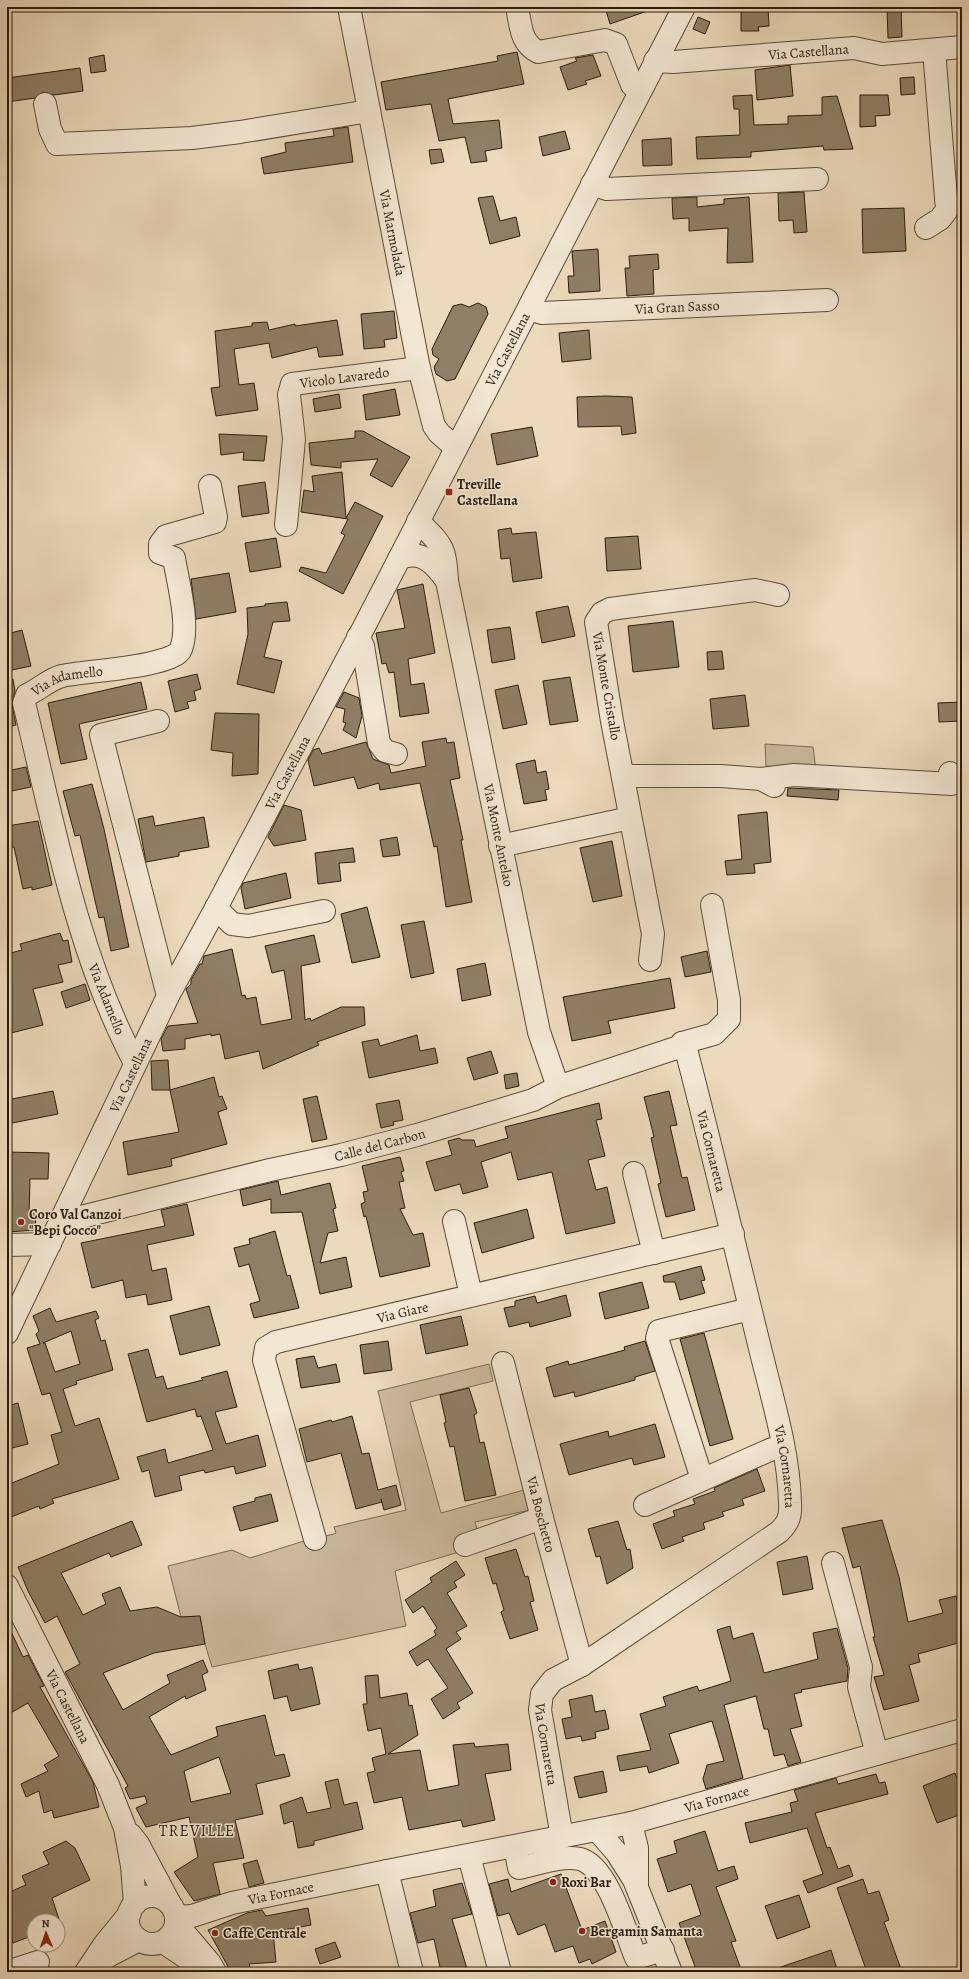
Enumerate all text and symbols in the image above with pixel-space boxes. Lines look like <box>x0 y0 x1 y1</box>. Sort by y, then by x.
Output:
street label: Via Castellana <box>767 39 850 65</box>
street label: Via Marmolada <box>374 187 410 278</box>
street label: Via Gran Sasso <box>634 296 720 319</box>
street label: Via Castellana <box>480 309 535 390</box>
street label: Vicolo Lavaredo <box>298 363 390 393</box>
place label: Treville Castellana <box>457 475 518 510</box>
marker: Treville Castellana <box>444 487 454 497</box>
street label: Via Monte Cristallo <box>587 630 625 742</box>
street label: Via Adamello <box>27 662 104 701</box>
street label: Via Castellana <box>260 732 315 814</box>
street label: Via Monte Antelao <box>478 781 518 888</box>
street label: Via Adamello <box>83 960 129 1038</box>
street label: Via Castellana <box>104 1034 157 1117</box>
street label: Via Cornaretta <box>692 1108 731 1195</box>
street label: Calle del Carbon <box>333 1124 428 1166</box>
place label: Coro Val Canzoi "Bepi Cocco" <box>29 1205 122 1240</box>
marker: Coro Val Canzoi "Bepi Cocco" <box>16 1217 26 1227</box>
street label: Via Giare <box>374 1297 430 1328</box>
street label: Via Cornaretta <box>769 1422 799 1509</box>
street label: Via Boschetto <box>522 1473 560 1555</box>
street label: Via Castellana <box>40 1665 95 1747</box>
street label: Via Cornaretta <box>530 1701 562 1788</box>
street label: Via Fornace <box>681 1781 751 1818</box>
district label: TREVILLE <box>159 1820 235 1842</box>
place label: Roxi Bar <box>561 1873 612 1892</box>
street label: Via Fornace <box>246 1877 315 1910</box>
marker: Roxi Bar <box>548 1877 558 1887</box>
north arrow <box>26 1913 66 1953</box>
text: N <box>41 1916 50 1931</box>
place label: Bergamin Samanta <box>590 1922 703 1941</box>
place label: Caffè Centrale <box>223 1924 307 1943</box>
marker: Bergamin Samanta <box>577 1926 587 1936</box>
marker: Caffè Centrale <box>210 1928 220 1938</box>

